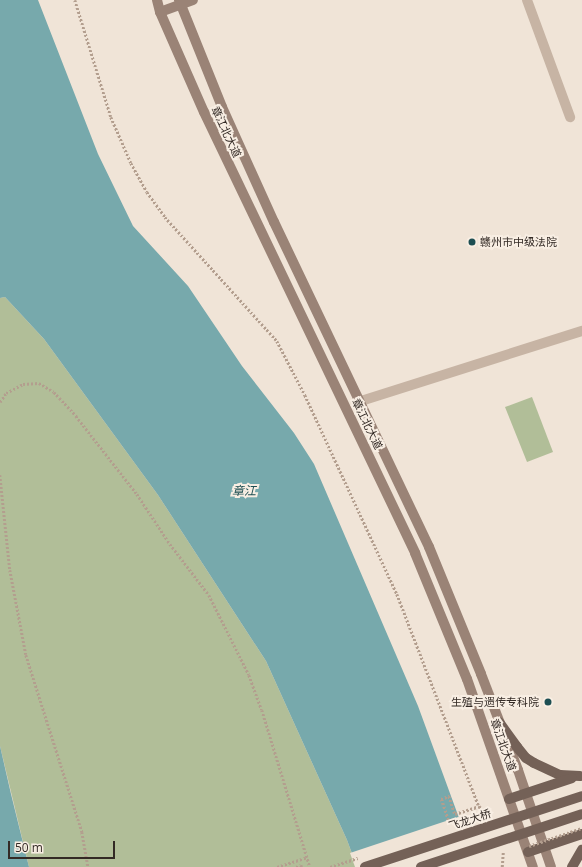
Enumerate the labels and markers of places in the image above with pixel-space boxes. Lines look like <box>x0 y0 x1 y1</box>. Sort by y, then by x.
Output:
place label: 赣州市中级法院 <box>480 235 557 249</box>
marker: 赣州市中级法院 <box>467 237 477 247</box>
place label: 生殖与遗传专科院 <box>451 695 539 709</box>
marker: 生殖与遗传专科院 <box>542 696 554 708</box>

